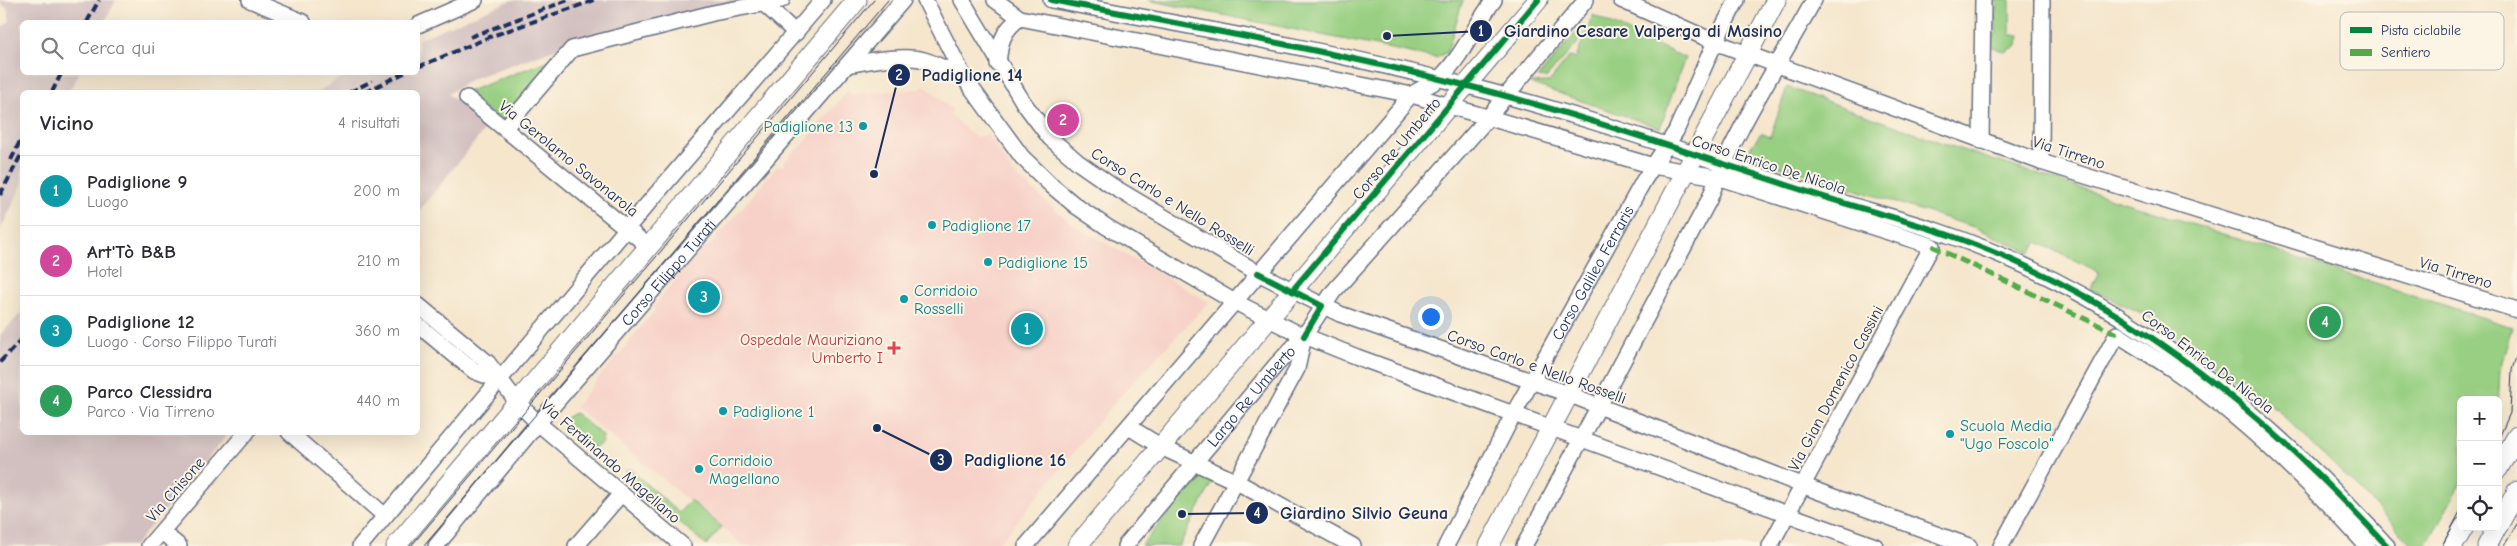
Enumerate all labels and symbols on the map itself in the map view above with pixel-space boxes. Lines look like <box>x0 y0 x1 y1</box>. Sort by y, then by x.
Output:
legend <box>2340 12 2504 70</box>
callout: Giardino Cesare Valperga di Masino <box>1469 14 1792 47</box>
text: Giardino Cesare Valperga di Masino <box>1504 21 1782 42</box>
text: 1 <box>1478 22 1484 40</box>
text: Pista ciclabile <box>2381 22 2461 39</box>
text: Sentiero <box>2381 44 2430 61</box>
callout: Padiglione 14 <box>887 58 1033 91</box>
text: Padiglione 14 <box>921 65 1023 86</box>
text: 2 <box>895 66 903 84</box>
street label: Corso Re Umberto <box>1349 94 1445 203</box>
street label: Via Gerolamo Savonarola <box>495 97 642 221</box>
pin: 2 <box>1047 101 1079 139</box>
place label: Padiglione 13 <box>764 118 853 136</box>
marker: Padiglione 13 <box>857 120 869 132</box>
street label: Corso Enrico De Nicola <box>1690 132 1848 198</box>
street label: Via Tirreno <box>2030 133 2107 173</box>
street label: Corso Carlo e Nello Rosselli <box>1088 144 1257 260</box>
street label: Corso Galileo Ferraris <box>1548 203 1638 344</box>
street label: Corso Filippo Turati <box>618 216 720 330</box>
place label: Padiglione 17 <box>942 217 1031 235</box>
marker: Padiglione 17 <box>926 219 938 231</box>
street label: Via Tirreno <box>2417 253 2494 293</box>
place label: Padiglione 15 <box>998 254 1088 272</box>
marker: Padiglione 15 <box>982 256 994 268</box>
pin: 3 <box>688 278 720 316</box>
place label: Corridoio Rosselli <box>914 282 978 318</box>
marker: Corridoio Rosselli <box>898 293 910 305</box>
street label: Via Gian Domenico Cassini <box>1785 303 1887 474</box>
pin: 4 <box>2309 303 2341 341</box>
your location <box>1418 304 1444 330</box>
street label: Corso Enrico De Nicola <box>2138 306 2277 417</box>
pin: 1 <box>1011 310 1043 348</box>
street label: Corso Carlo e Nello Rosselli <box>1445 326 1629 408</box>
place label: Ospedale Mauriziano Umberto I <box>740 331 883 367</box>
marker: Ospedale Mauriziano Umberto I <box>887 341 901 355</box>
street label: Largo Re Umberto <box>1204 342 1300 451</box>
street label: Via Ferdinando Magellano <box>537 396 684 527</box>
place label: Padiglione 1 <box>733 403 814 421</box>
marker: Padiglione 1 <box>717 405 729 417</box>
place label: Scuola Media "Ugo Foscolo" <box>1960 417 2054 453</box>
marker: Scuola Media "Ugo Foscolo" <box>1944 428 1956 440</box>
callout: Padiglione 16 <box>929 444 1076 477</box>
text: Padiglione 16 <box>964 450 1066 471</box>
text: 3 <box>937 451 945 469</box>
place label: Corridoio Magellano <box>709 452 780 488</box>
street label: Via Chisone <box>143 454 209 526</box>
marker: Corridoio Magellano <box>693 463 705 475</box>
callout: Giardino Silvio Geuna <box>1244 496 1458 529</box>
text: Giardino Silvio Geuna <box>1280 503 1448 524</box>
text: 4 <box>1253 504 1261 522</box>

